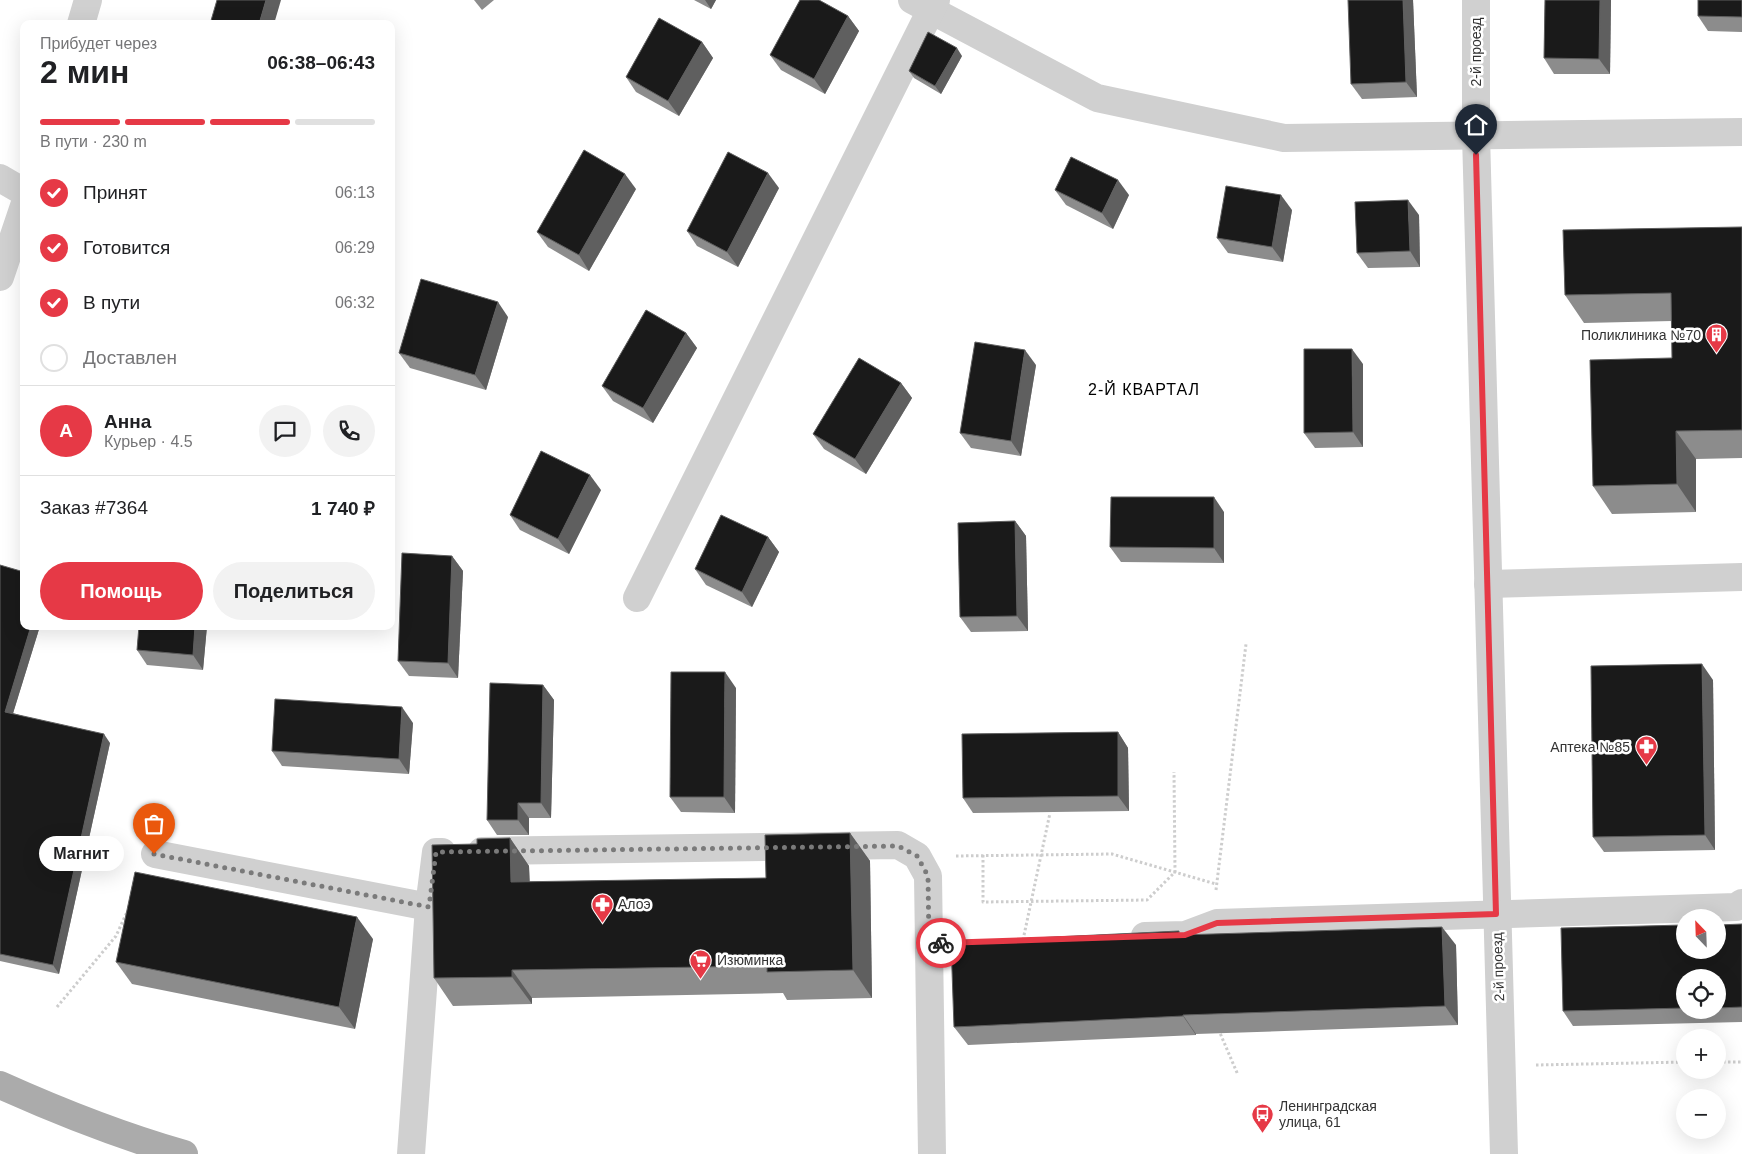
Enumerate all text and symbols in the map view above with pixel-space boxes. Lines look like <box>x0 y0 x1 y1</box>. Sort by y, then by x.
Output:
street label: 2-й проезд <box>1468 17 1484 87</box>
text: Прибудет через <box>40 35 157 52</box>
text: 06:38–06:43 <box>267 52 375 73</box>
text: 2 мин <box>40 54 129 90</box>
pin <box>1455 104 1497 155</box>
icon: home <box>1462 111 1490 139</box>
text: В пути · 230 m <box>40 133 147 150</box>
icon: check <box>40 179 68 207</box>
text: Принят <box>83 182 147 203</box>
text: 06:13 <box>335 184 375 201</box>
icon: check <box>40 234 68 262</box>
text: Готовится <box>83 237 170 258</box>
text: 06:29 <box>335 239 375 256</box>
icon: check <box>40 289 68 317</box>
text: В пути <box>83 292 140 313</box>
text: 06:32 <box>335 294 375 311</box>
building icon: Поликлиника №70 <box>1705 323 1729 354</box>
place label: Поликлиника №70 <box>1581 327 1701 343</box>
text: Доставлен <box>83 347 177 368</box>
district label: 2-Й КВАРТАЛ <box>1088 380 1200 398</box>
button: chat <box>259 405 311 457</box>
button: phone <box>323 405 375 457</box>
text: Анна <box>104 411 151 432</box>
text: А <box>59 420 73 441</box>
text: Курьер · 4.5 <box>104 433 193 450</box>
text: Заказ #7364 <box>40 497 148 518</box>
text: 1 740 ₽ <box>311 498 375 519</box>
button: Помощь <box>40 562 203 620</box>
button: Поделиться <box>213 562 375 620</box>
pharmacy icon: Аптека №85 <box>1634 735 1658 766</box>
place label: Аптека №85 <box>1550 739 1630 755</box>
pin <box>133 803 175 854</box>
icon: bag <box>140 810 168 838</box>
callout: Магнит <box>39 836 124 872</box>
text: Магнит <box>53 845 110 862</box>
pharmacy icon: Алоэ <box>590 892 614 923</box>
place label: Алоэ <box>618 896 651 912</box>
north arrow <box>1676 909 1726 959</box>
map controls <box>1676 909 1726 1139</box>
courier <box>916 918 966 968</box>
icon: bike <box>927 929 955 957</box>
street label: 2-й проезд <box>1489 932 1507 1002</box>
supermarket icon: Изюминка <box>689 948 713 979</box>
place label: Изюминка <box>717 952 783 968</box>
button: locate <box>1676 969 1726 1019</box>
button: + <box>1676 1029 1726 1079</box>
button: − <box>1676 1089 1726 1139</box>
place label: Ленинградская улица, 61 <box>1279 1098 1377 1130</box>
bus stop icon: Ленинградская улица, 61 <box>1251 1102 1275 1133</box>

